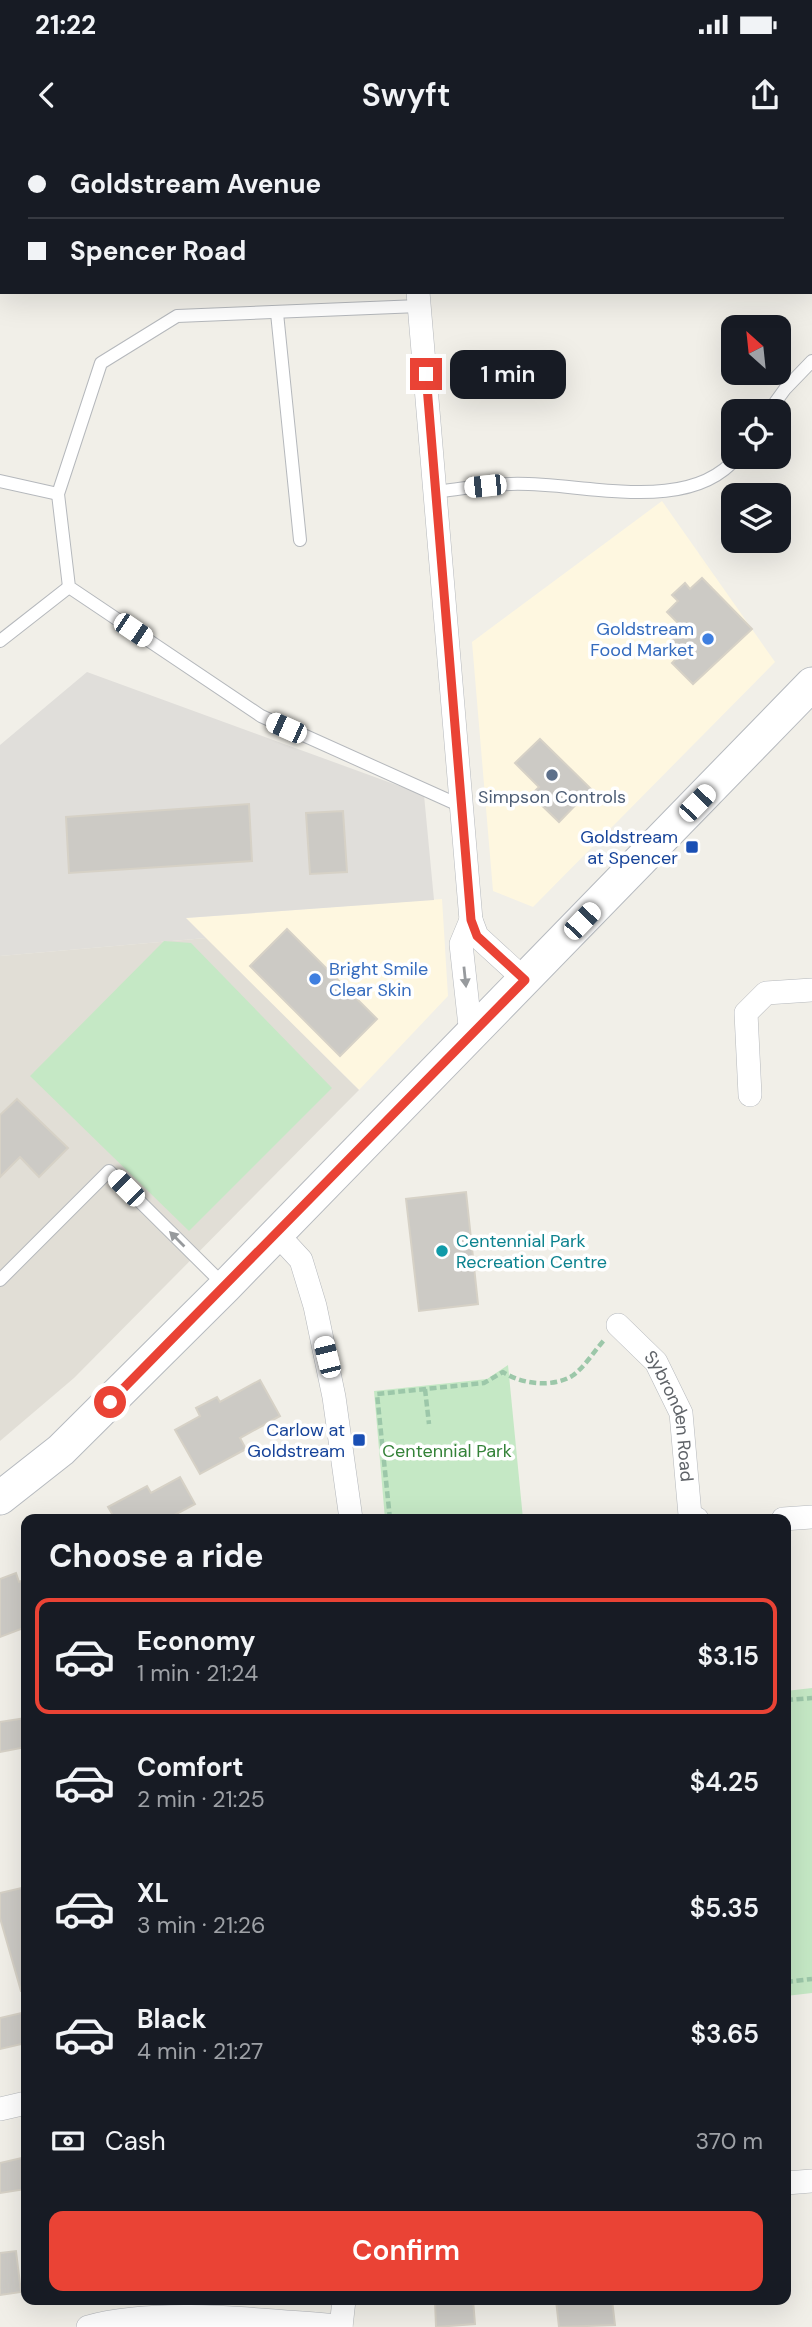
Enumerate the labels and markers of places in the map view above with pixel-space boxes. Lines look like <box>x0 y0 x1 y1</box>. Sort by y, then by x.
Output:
place label: Goldstream Food Market <box>590 617 694 662</box>
marker: Goldstream Food Market <box>700 631 716 647</box>
marker: Simpson Controls <box>544 767 560 783</box>
place label: Simpson Controls <box>478 785 626 809</box>
place label: Goldstream at Spencer <box>580 825 678 870</box>
marker: Goldstream at Spencer <box>684 839 700 855</box>
place label: Bright Smile Clear Skin <box>329 957 428 1002</box>
marker: Bright Smile Clear Skin <box>307 971 323 987</box>
place label: Centennial Park Recreation Centre <box>456 1229 607 1274</box>
marker: Centennial Park Recreation Centre <box>434 1243 450 1259</box>
place label: Carlow at Goldstream <box>247 1418 345 1463</box>
marker: Carlow at Goldstream <box>351 1432 367 1448</box>

